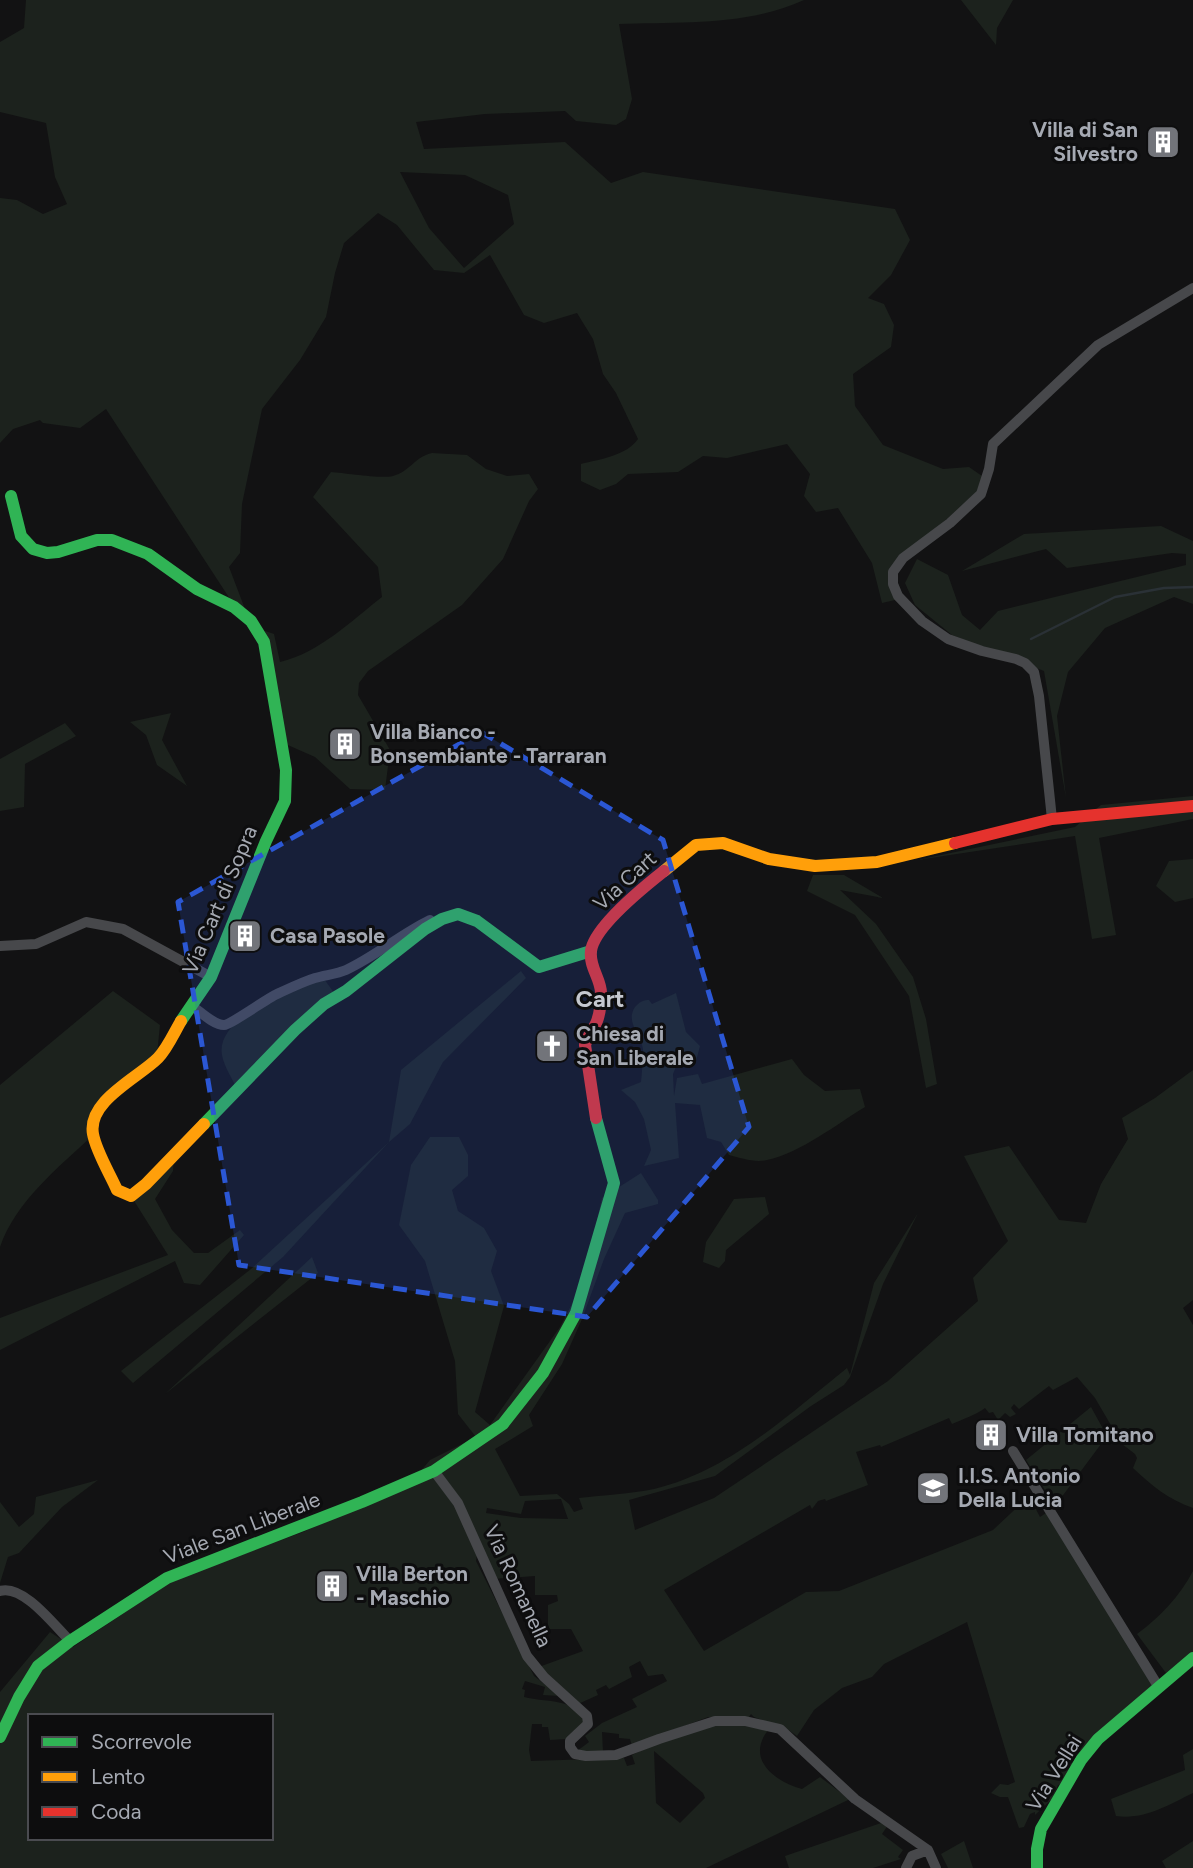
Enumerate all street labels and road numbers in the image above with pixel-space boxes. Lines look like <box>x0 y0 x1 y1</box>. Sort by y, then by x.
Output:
street label: Via Cart di Sopra <box>177 822 262 978</box>
street label: Via Cart <box>588 846 661 915</box>
street label: Viale San Liberale <box>160 1486 323 1569</box>
street label: Via Romanella <box>479 1521 558 1651</box>
street label: Via Vellai <box>1020 1730 1087 1816</box>

